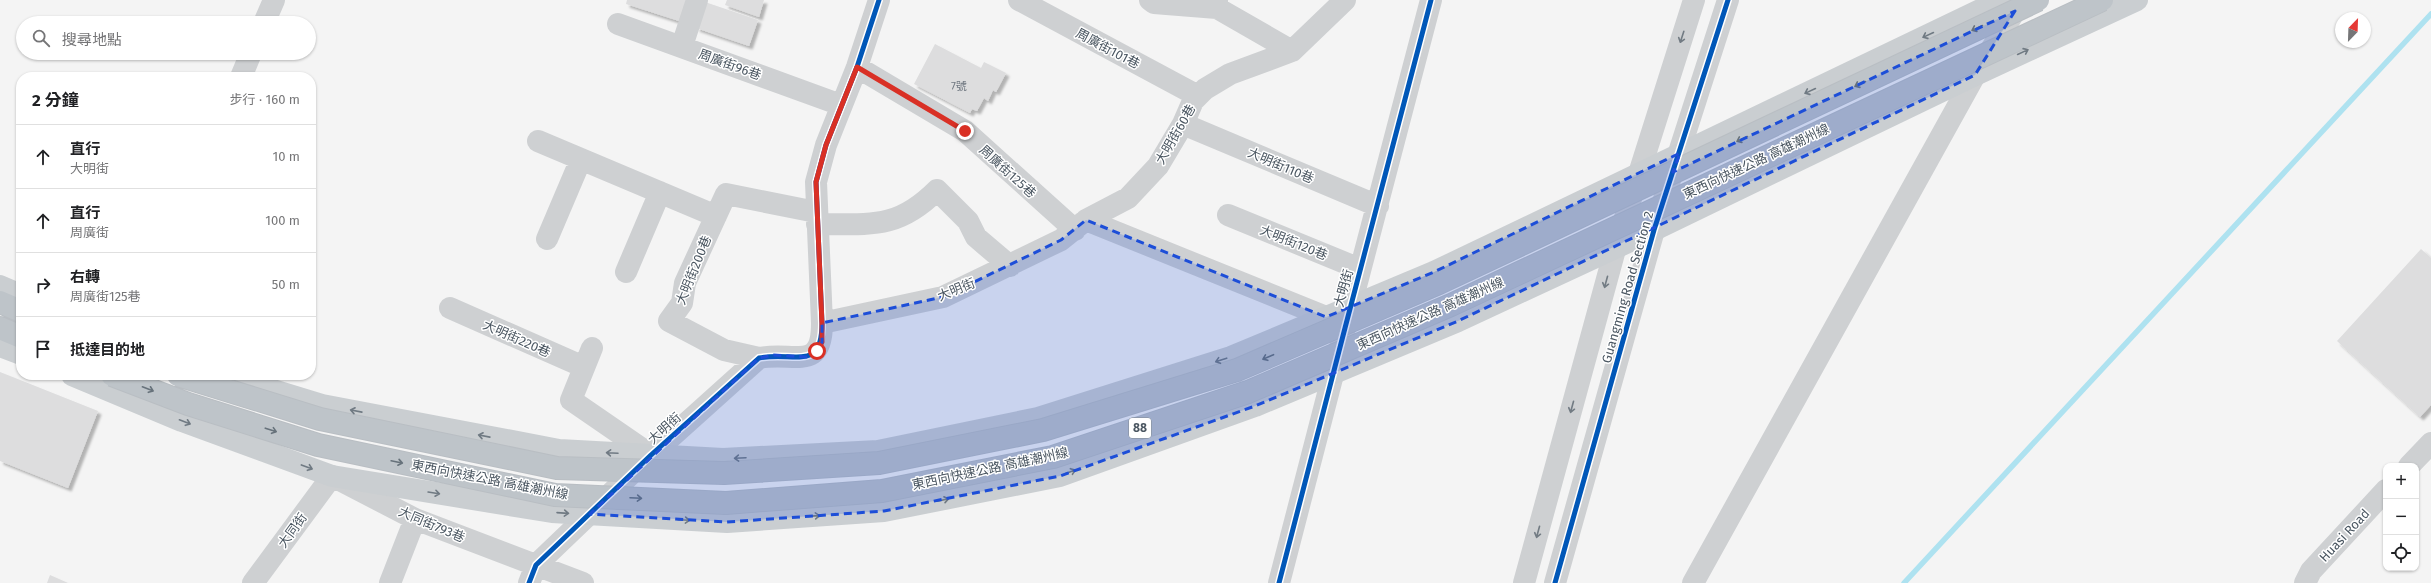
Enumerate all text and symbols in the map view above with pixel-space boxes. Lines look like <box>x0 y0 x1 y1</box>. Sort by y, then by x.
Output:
north arrow <box>2335 12 2371 48</box>
search box <box>16 16 316 60</box>
street label: 周廣街101巷 <box>1073 25 1142 72</box>
one-way arrow <box>1972 25 1984 32</box>
icon: search <box>30 27 52 49</box>
one-way arrow <box>1678 30 1685 43</box>
text: 搜尋地點 <box>62 31 122 49</box>
one-way arrow <box>1922 32 1934 39</box>
street label: 周廣街96巷 <box>696 46 763 83</box>
one-way arrow <box>2016 48 2028 56</box>
house number: 7號 <box>951 80 967 93</box>
one-way arrow <box>1854 81 1866 88</box>
one-way arrow <box>1805 88 1817 95</box>
text: 2 分鐘 <box>32 90 79 111</box>
text: 步行 · 160 m <box>230 92 300 107</box>
street label: 大明街60巷 <box>1152 102 1198 167</box>
street label: 東西向快速公路 高雄潮州線 <box>1681 121 1832 202</box>
route end <box>956 122 974 140</box>
one-way arrow <box>1737 136 1749 143</box>
text: 直行 <box>70 140 100 158</box>
street label: 周廣街125巷 <box>976 142 1039 201</box>
street label: 大明街110巷 <box>1245 145 1316 186</box>
icon: ahead <box>32 146 54 168</box>
text: 10 m <box>273 149 300 164</box>
text: 大明街 <box>70 161 109 176</box>
text: 直行 <box>70 204 100 222</box>
icon: ahead <box>32 210 54 232</box>
street label: Guangming Road Section 2 <box>1599 210 1656 365</box>
text: 100 m <box>265 213 300 228</box>
street label: 大明街120巷 <box>1258 222 1330 263</box>
text: 周廣街 <box>70 225 109 240</box>
street label: 大明街200巷 <box>673 234 714 307</box>
street label: 大明街 <box>1331 267 1356 309</box>
text: 右轉 <box>70 268 100 286</box>
icon: right <box>32 274 54 296</box>
street label: 東西向快速公路 高雄潮州線 <box>1354 274 1506 353</box>
street label: 大明街 <box>935 275 977 304</box>
one-way arrow <box>1602 275 1609 288</box>
text: 50 m <box>272 277 300 292</box>
text: 周廣街125巷 <box>70 289 141 304</box>
street label: 大明街220巷 <box>481 317 553 360</box>
icon: arrive <box>32 338 54 360</box>
text: 抵達目的地 <box>70 341 145 359</box>
route start <box>808 342 826 360</box>
one-way arrow <box>1262 354 1274 361</box>
one-way arrow <box>1215 357 1228 364</box>
one-way arrow <box>142 385 154 393</box>
one-way arrow <box>1568 400 1575 413</box>
one-way arrow <box>350 407 363 415</box>
street label: 大明街 <box>645 410 684 447</box>
road number: 88 <box>1129 418 1151 438</box>
one-way arrow <box>179 419 191 427</box>
one-way arrow <box>265 427 278 434</box>
one-way arrow <box>477 432 490 440</box>
street label: 東西向快速公路 高雄潮州線 <box>911 445 1070 492</box>
one-way arrow <box>606 449 619 457</box>
one-way arrow <box>734 454 747 462</box>
street label: 東西向快速公路 高雄潮州線 <box>410 457 570 502</box>
one-way arrow <box>391 458 404 466</box>
map controls <box>2383 463 2419 571</box>
button: + <box>2383 463 2419 499</box>
one-way arrow <box>301 464 313 472</box>
one-way arrow <box>1063 468 1075 476</box>
one-way arrow <box>427 489 440 497</box>
one-way arrow <box>629 495 642 502</box>
one-way arrow <box>936 495 949 503</box>
button: − <box>2383 499 2419 535</box>
street label: 大同街793巷 <box>396 504 467 545</box>
street label: Huasi Road <box>2316 506 2373 565</box>
one-way arrow <box>556 509 569 516</box>
street label: 大同街 <box>275 510 310 550</box>
one-way arrow <box>807 513 820 520</box>
one-way arrow <box>677 516 690 523</box>
one-way arrow <box>1533 526 1541 539</box>
button: locate <box>2383 535 2419 571</box>

